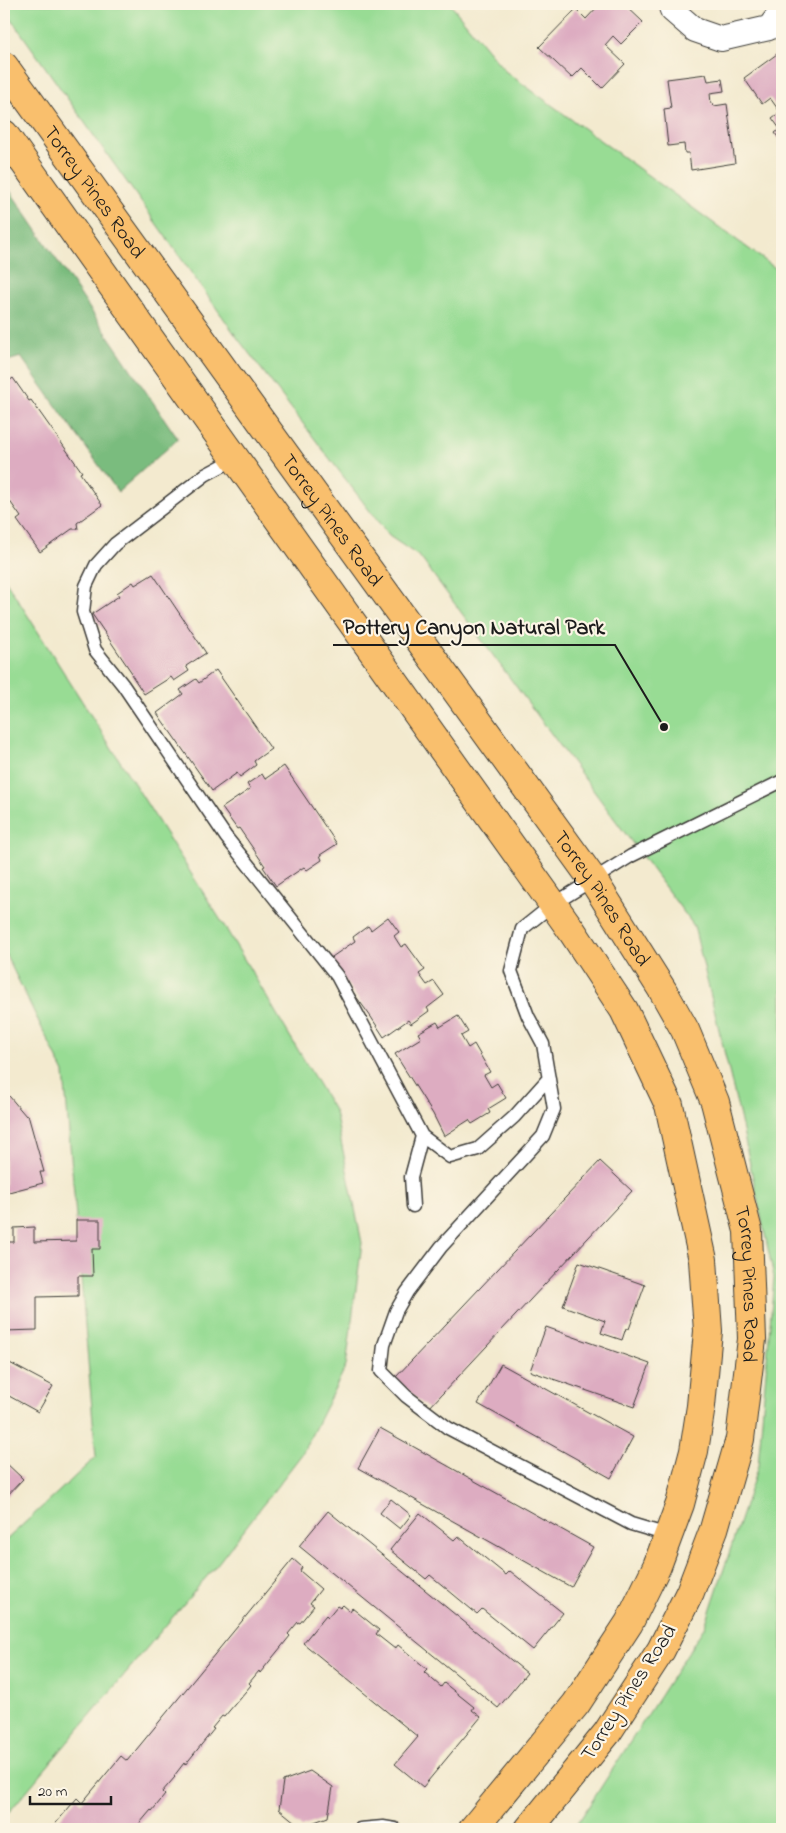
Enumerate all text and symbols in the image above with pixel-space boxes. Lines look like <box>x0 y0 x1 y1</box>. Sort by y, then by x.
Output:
street label: Torrey Pines Road <box>35 120 152 266</box>
street label: Torrey Pines Road <box>272 448 389 594</box>
callout: Pottery Canyon Natural Park <box>333 608 615 645</box>
text: Pottery Canyon Natural Park <box>343 613 606 646</box>
street label: Torrey Pines Road <box>545 825 657 973</box>
street label: Torrey Pines Road <box>725 1203 765 1364</box>
street label: Torrey Pines Road <box>574 1619 687 1768</box>
scale bar <box>30 1773 111 1805</box>
text: 20 m <box>38 1781 68 1803</box>

